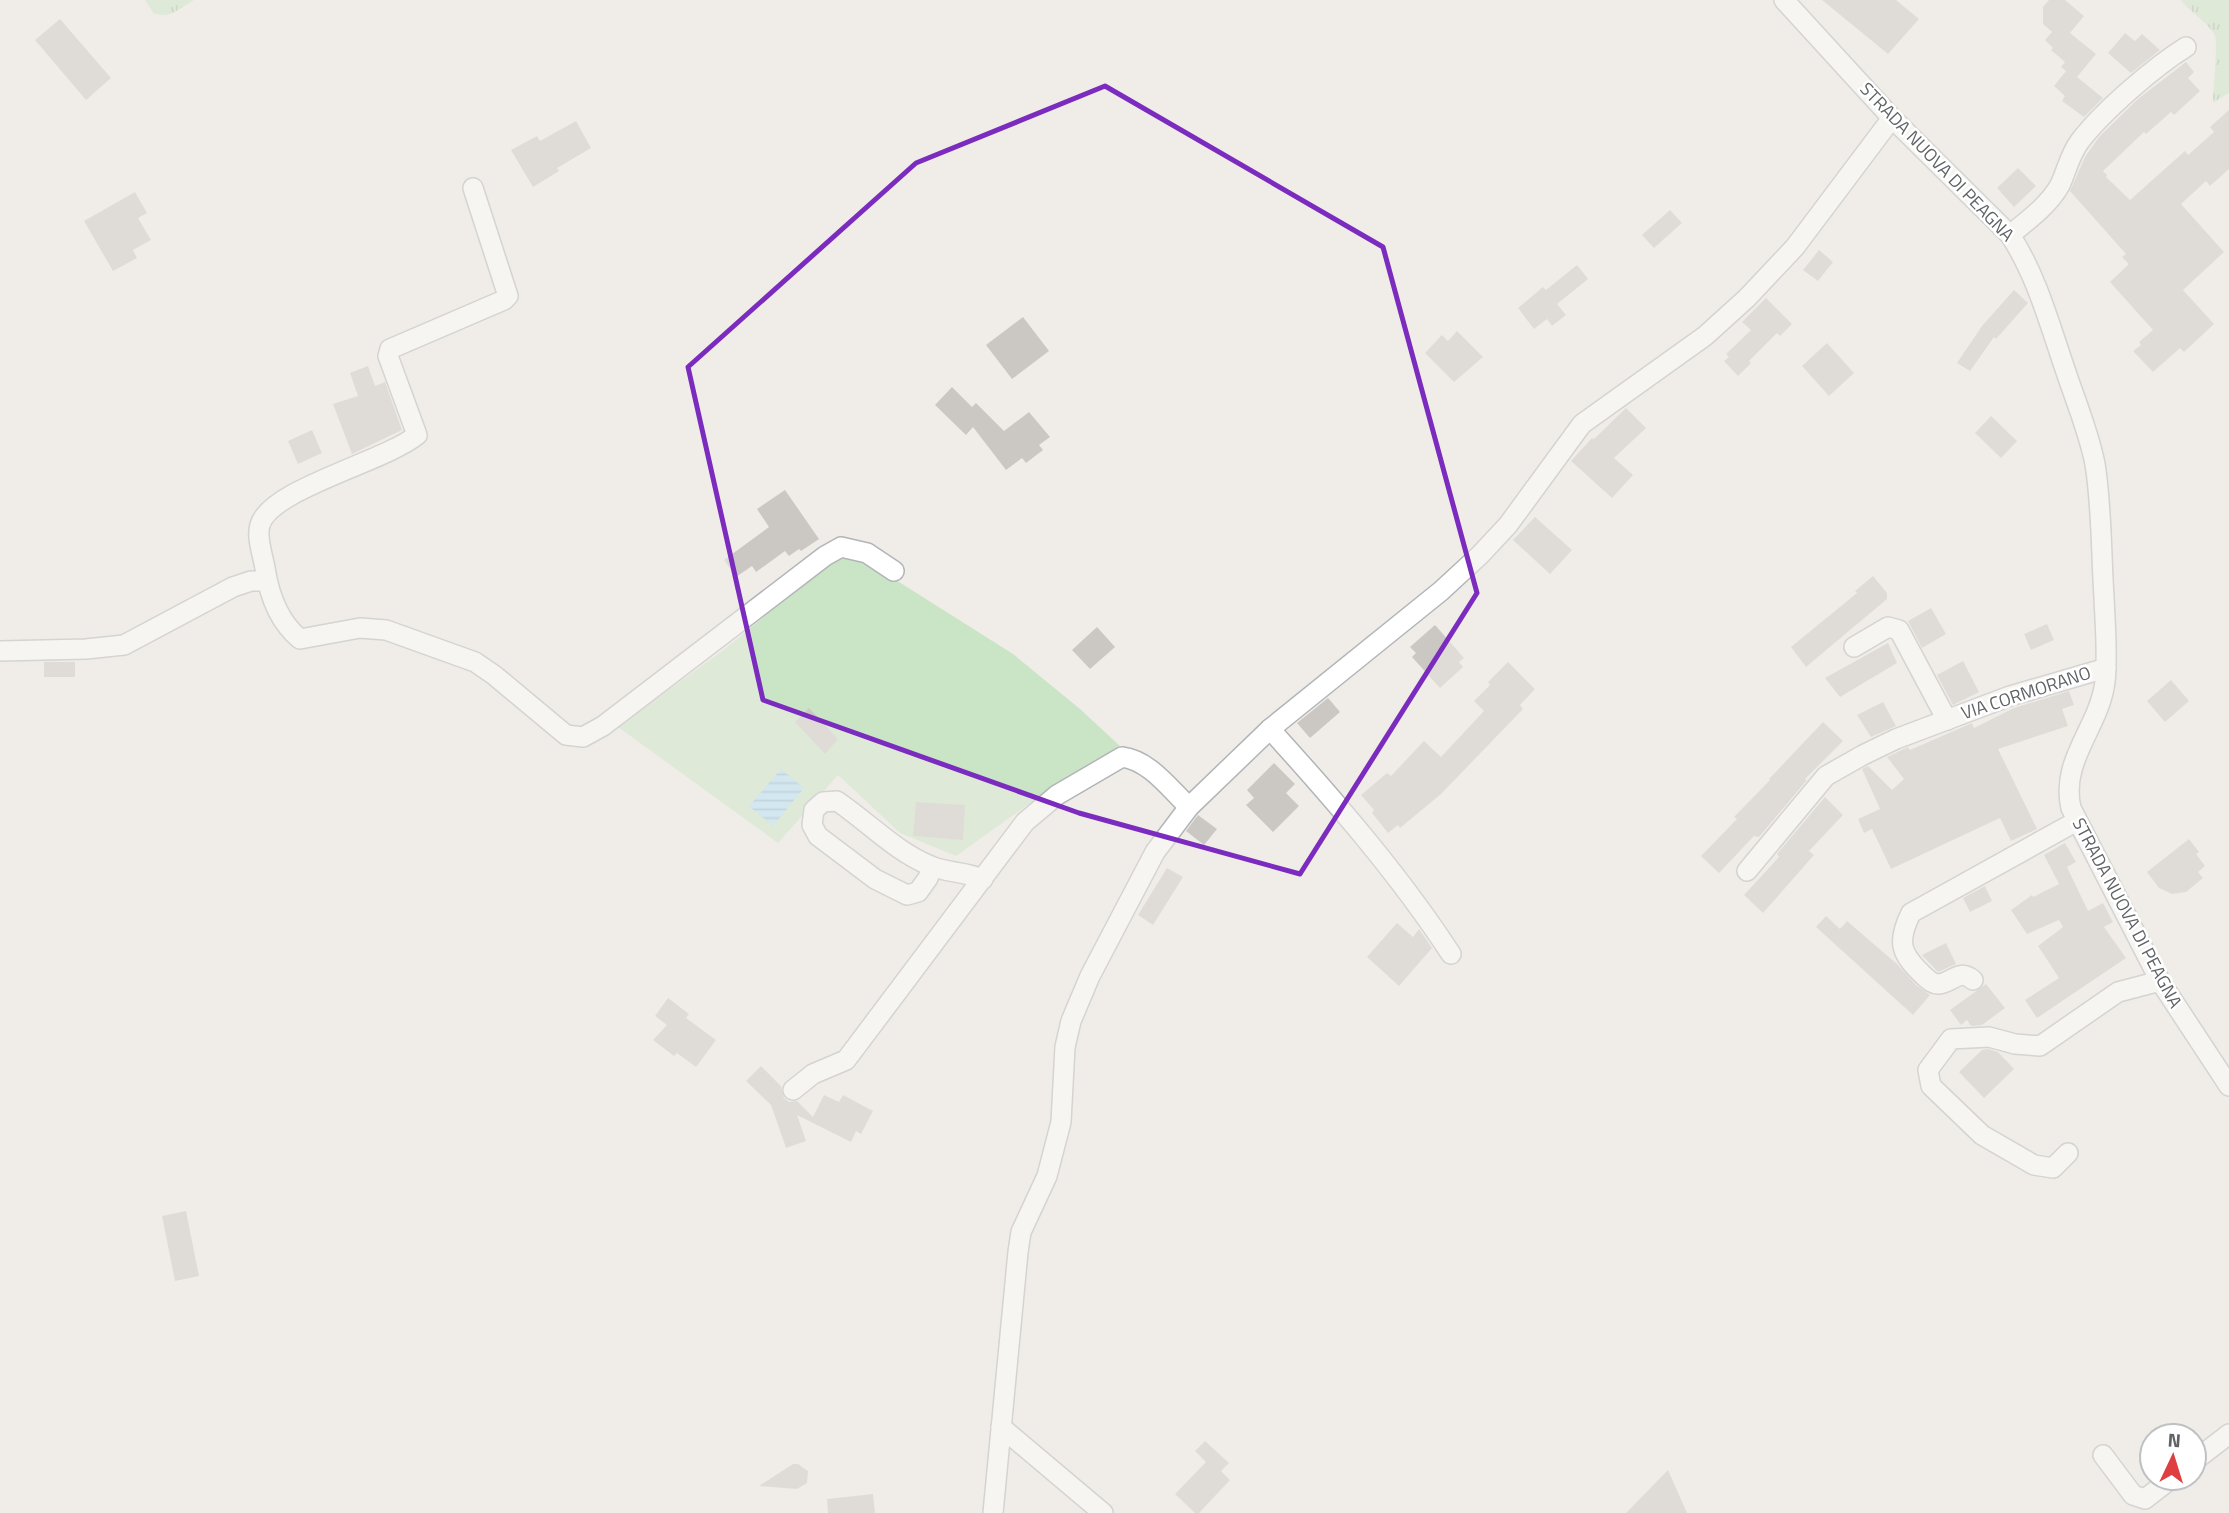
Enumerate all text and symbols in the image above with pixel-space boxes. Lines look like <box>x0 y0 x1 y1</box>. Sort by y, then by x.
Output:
street label: STRADA NUOVA DI PEAGNA <box>1854 76 2021 248</box>
street label: VIA CORMORANO <box>1958 659 2094 726</box>
street label: STRADA NUOVA DI PEAGNA <box>2066 813 2189 1013</box>
north arrow <box>2138 1422 2208 1492</box>
text: N <box>2167 1425 2182 1454</box>

